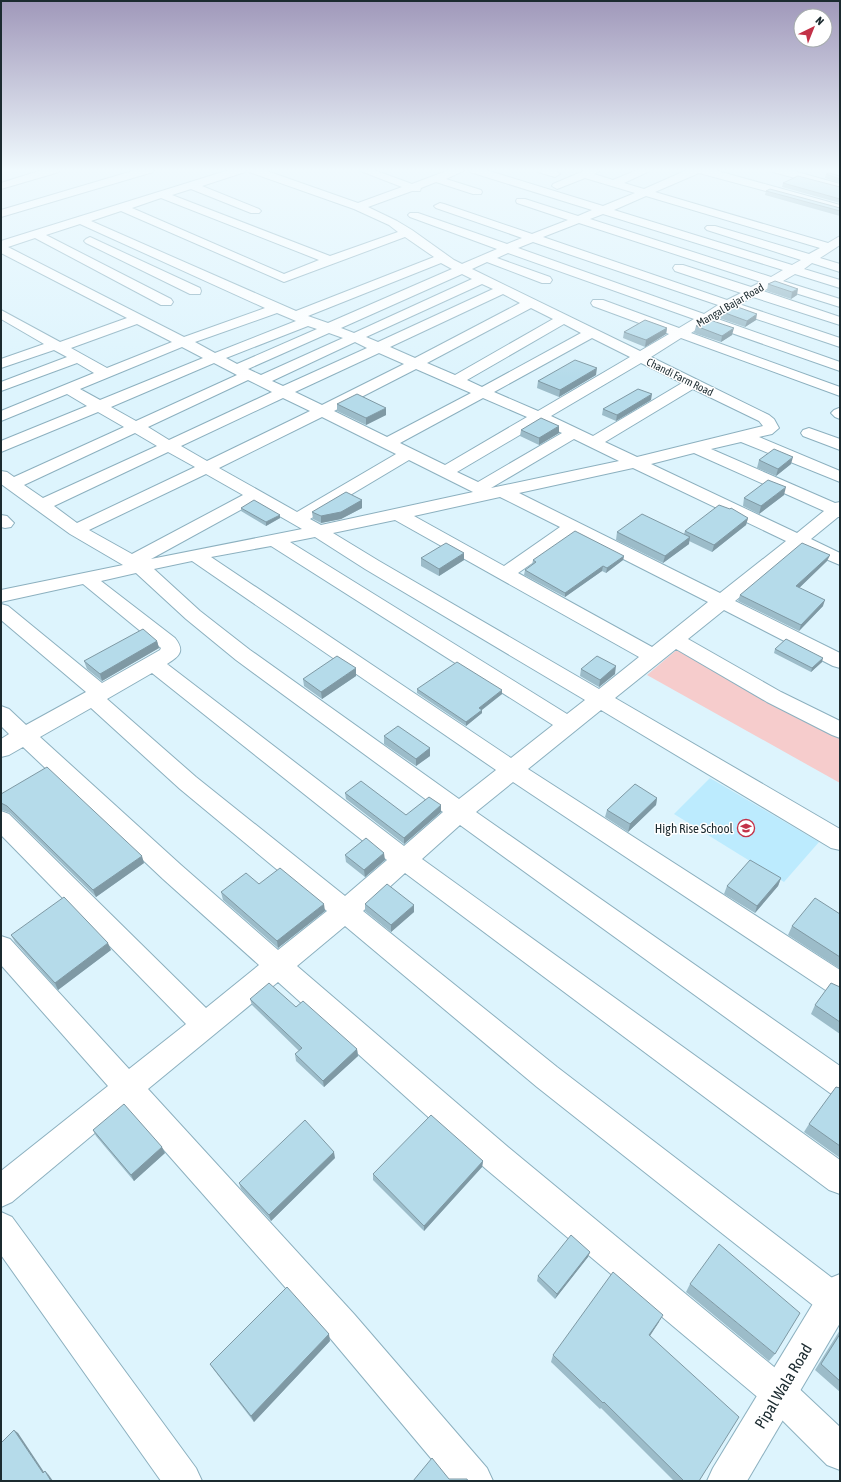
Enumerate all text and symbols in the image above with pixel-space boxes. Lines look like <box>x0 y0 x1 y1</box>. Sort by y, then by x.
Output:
north arrow <box>793 8 833 48</box>
text: N <box>813 14 826 27</box>
street label: Mangal Bajar Road <box>694 281 766 329</box>
street label: Chandi Farm Road <box>645 356 715 398</box>
school or university icon: High Rise School <box>736 818 756 838</box>
place label: High Rise School <box>655 821 734 836</box>
street label: Pipal Wala Road <box>751 1340 816 1432</box>

